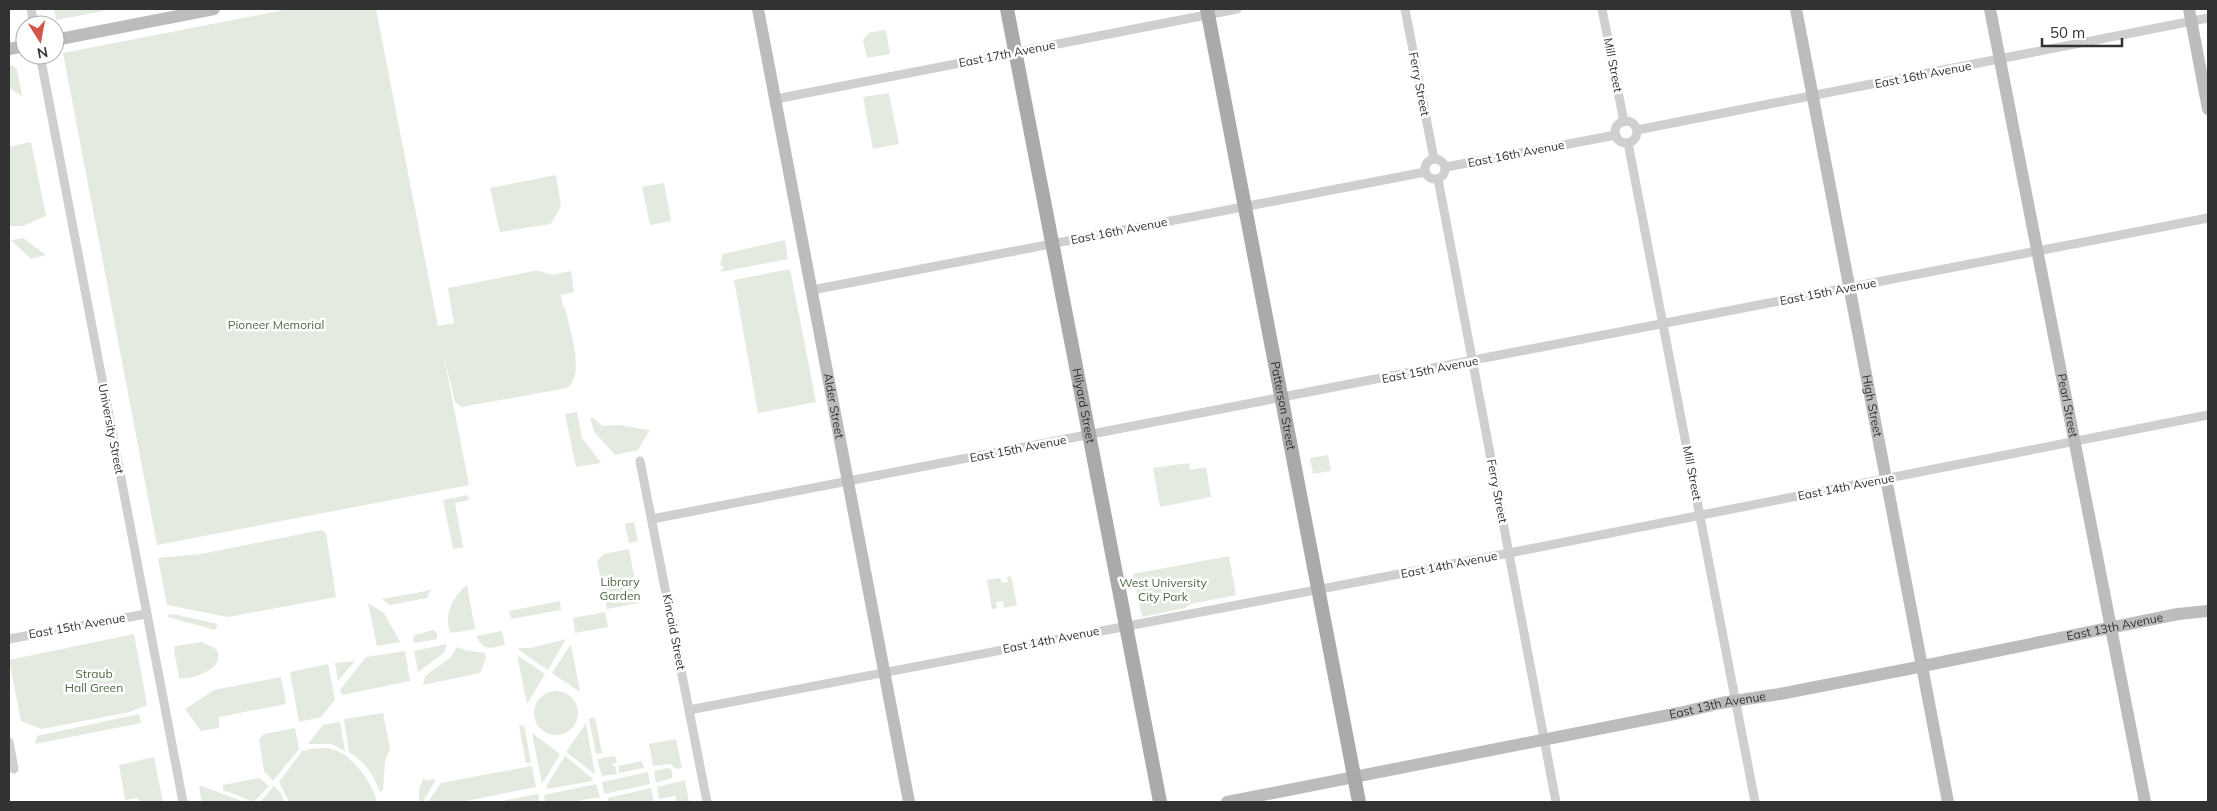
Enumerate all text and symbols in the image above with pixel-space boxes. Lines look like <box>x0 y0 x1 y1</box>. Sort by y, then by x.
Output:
north arrow <box>15 15 65 65</box>
scale bar <box>2042 15 2122 47</box>
text: 50 m <box>2050 23 2085 42</box>
street label: Mill Street <box>1601 36 1626 93</box>
street label: East 17th Avenue <box>957 37 1056 70</box>
text: N <box>36 43 49 63</box>
street label: Ferry Street <box>1406 51 1433 117</box>
street label: East 16th Avenue <box>1873 58 1972 91</box>
street label: East 16th Avenue <box>1466 137 1565 170</box>
street label: East 16th Avenue <box>1069 214 1168 247</box>
street label: East 15th Avenue <box>1778 275 1877 308</box>
park label: Pioneer Memorial <box>228 317 324 332</box>
street label: East 15th Avenue <box>1380 353 1479 386</box>
street label: Patterson Street <box>1268 360 1299 451</box>
street label: Hilyard Street <box>1069 367 1099 444</box>
street label: Alder Street <box>821 372 848 440</box>
street label: Pearl Street <box>2054 372 2082 439</box>
street label: High Street <box>1859 373 1886 438</box>
street label: University Street <box>95 383 128 475</box>
street label: East 15th Avenue <box>968 432 1067 465</box>
street label: Mill Street <box>1680 444 1705 501</box>
street label: Ferry Street <box>1484 458 1511 524</box>
street label: East 14th Avenue <box>1796 470 1895 503</box>
street label: East 14th Avenue <box>1399 548 1498 581</box>
park label: Library Garden <box>599 574 641 603</box>
park label: West University City Park <box>1119 575 1207 604</box>
street label: Kincaid Street <box>660 593 689 671</box>
street label: East 13th Avenue <box>2065 609 2164 644</box>
street label: East 15th Avenue <box>27 610 126 641</box>
street label: East 14th Avenue <box>1001 623 1100 656</box>
park label: Straub Hall Green <box>65 666 123 695</box>
street label: East 13th Avenue <box>1668 688 1767 722</box>

